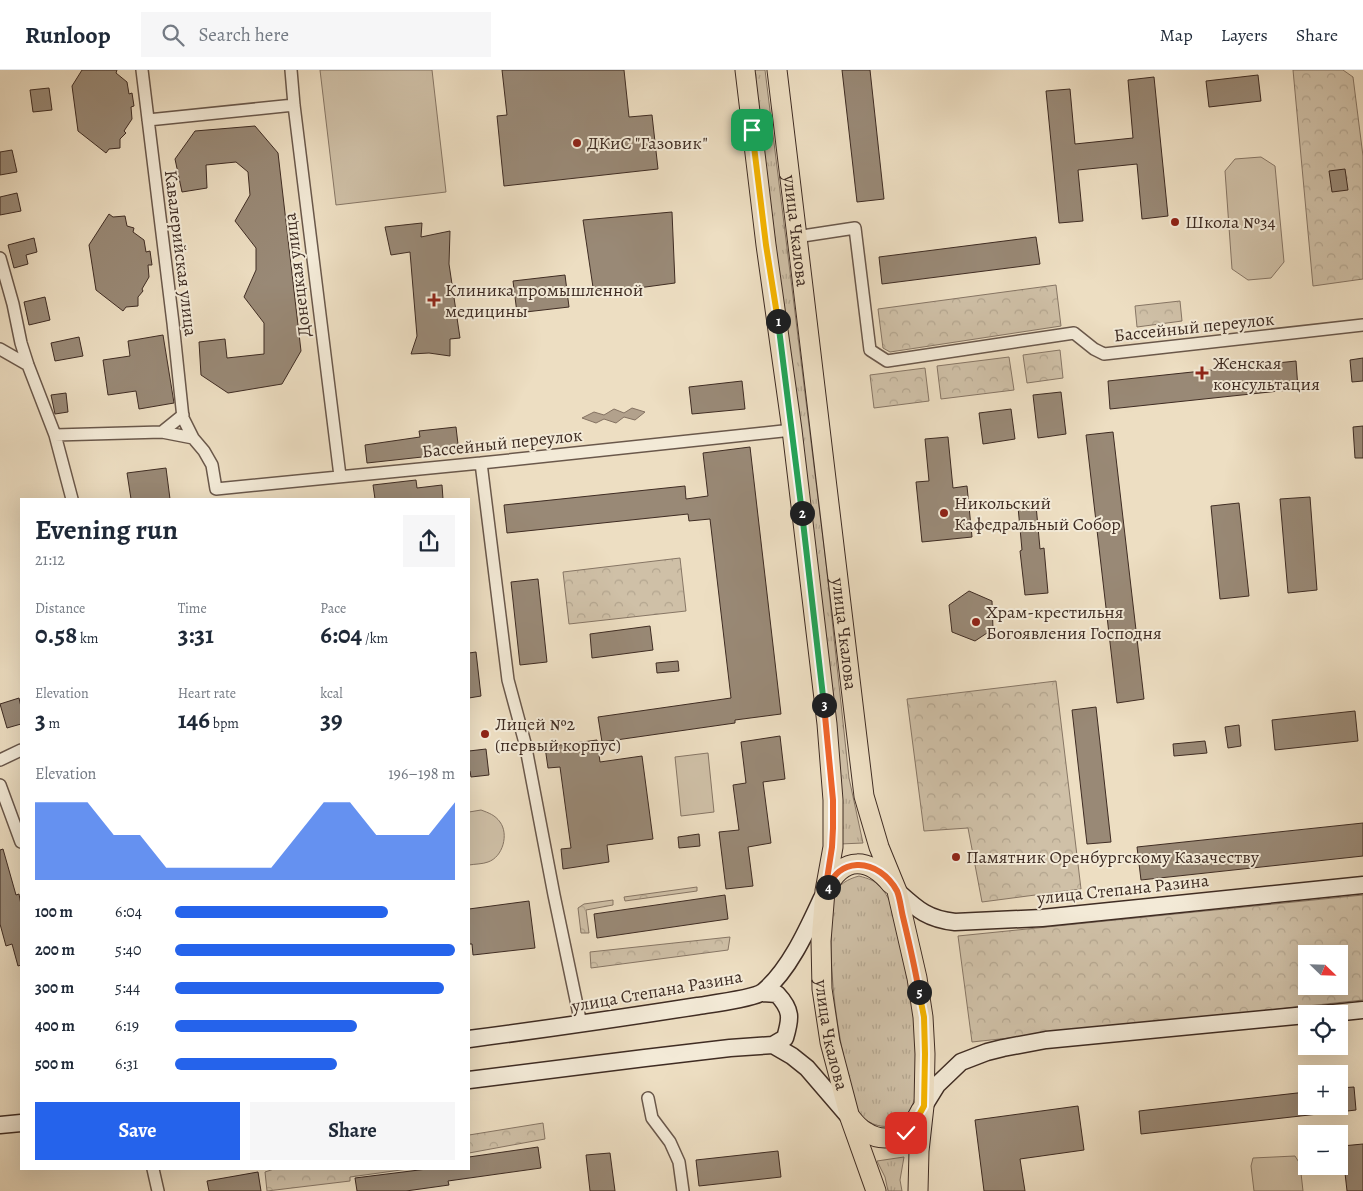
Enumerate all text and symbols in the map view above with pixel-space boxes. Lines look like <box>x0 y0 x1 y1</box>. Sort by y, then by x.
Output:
search box <box>141 12 491 57</box>
text: Runloop <box>25 19 111 51</box>
icon: search <box>159 21 187 49</box>
text: Search here <box>199 22 289 48</box>
text: Map <box>1160 23 1193 47</box>
text: Layers <box>1221 23 1268 47</box>
text: Share <box>1296 23 1338 47</box>
pin <box>731 109 773 151</box>
icon: arrive <box>738 116 766 144</box>
place label: ДКиC "Газовик" <box>587 131 708 155</box>
marker: ДКиC "Газовик" <box>571 137 583 149</box>
street label: Кавалерийская улица <box>159 168 203 338</box>
street label: улица Чкалова <box>778 173 815 289</box>
place label: Школа №34 <box>1185 210 1276 234</box>
street label: Донецкая улица <box>277 211 317 338</box>
marker: Школа №34 <box>1169 216 1181 228</box>
place label: Клиника промышленной медицины <box>445 278 643 323</box>
marker: Клиника промышленной медицины <box>427 293 441 307</box>
street label: Бассейный переулок <box>1113 307 1275 347</box>
pin: 1 <box>766 308 790 334</box>
text: 1 <box>776 312 781 331</box>
place label: Женская консультация <box>1213 351 1320 396</box>
marker: Женская консультация <box>1195 366 1209 380</box>
street label: Бассейный переулок <box>421 423 583 463</box>
place label: Никольский Кафедральный Собор <box>954 491 1121 536</box>
pin: 2 <box>790 500 814 526</box>
text: 2 <box>799 504 806 523</box>
marker: Никольский Кафедральный Собор <box>938 507 950 519</box>
text: Evening run <box>35 511 178 549</box>
button: share <box>403 515 455 567</box>
text: 21:12 <box>35 549 65 571</box>
street label: улица Чкалова <box>826 576 863 692</box>
text: Distance <box>35 599 85 618</box>
text: Time <box>178 599 207 618</box>
text: Pace <box>320 599 346 618</box>
place label: Храм-крестильня Богоявления Господня <box>986 600 1162 645</box>
marker: Храм-крестильня Богоявления Господня <box>970 616 982 628</box>
text: 0.58 <box>35 618 77 652</box>
text: 3:31 <box>178 618 214 652</box>
text: 6:04 <box>320 618 362 652</box>
text: km <box>77 629 99 648</box>
text: /km <box>362 629 388 648</box>
text: Elevation <box>35 684 89 703</box>
text: Heart rate <box>178 684 236 703</box>
text: kcal <box>320 684 343 703</box>
pin: 3 <box>812 692 836 718</box>
text: 3 <box>821 696 828 715</box>
text: 3 <box>35 703 46 737</box>
text: 146 <box>178 703 210 737</box>
text: 39 <box>320 703 343 737</box>
place label: Лицей №2 (первый корпус) <box>495 712 621 757</box>
text: m <box>46 714 60 733</box>
text: bpm <box>210 714 239 733</box>
marker: Лицей №2 (первый корпус) <box>479 728 491 740</box>
text: Elevation <box>35 763 96 785</box>
text: 196–198 m <box>388 763 455 785</box>
place label: Памятник Оренбургскому Казачеству <box>966 845 1260 869</box>
marker: Памятник Оренбургскому Казачеству <box>950 851 962 863</box>
street label: улица Степана Разина <box>1035 868 1211 910</box>
pin: 4 <box>816 874 840 900</box>
text: 4 <box>825 878 832 897</box>
text: 100 m <box>35 901 73 923</box>
text: 6:04 <box>115 901 142 923</box>
text: 200 m <box>35 939 75 961</box>
text: 5:40 <box>115 939 141 961</box>
north arrow <box>1298 945 1348 995</box>
map controls <box>1298 945 1348 1175</box>
street label: улица Степана Разина <box>569 964 745 1018</box>
text: 300 m <box>35 977 74 999</box>
text: 5:44 <box>115 977 140 999</box>
street label: улица Чкалова <box>810 978 854 1093</box>
pin: 5 <box>906 980 932 1004</box>
text: 5 <box>917 983 922 1002</box>
button: locate <box>1298 1005 1348 1055</box>
text: 400 m <box>35 1015 75 1037</box>
text: 6:19 <box>115 1015 139 1037</box>
text: 500 m <box>35 1053 74 1075</box>
text: 6:31 <box>115 1053 138 1075</box>
button: + <box>1298 1065 1348 1115</box>
button: Save <box>35 1102 240 1160</box>
button: Share <box>250 1102 455 1160</box>
pin <box>885 1112 927 1154</box>
icon: check <box>892 1119 920 1147</box>
button: − <box>1298 1125 1348 1175</box>

